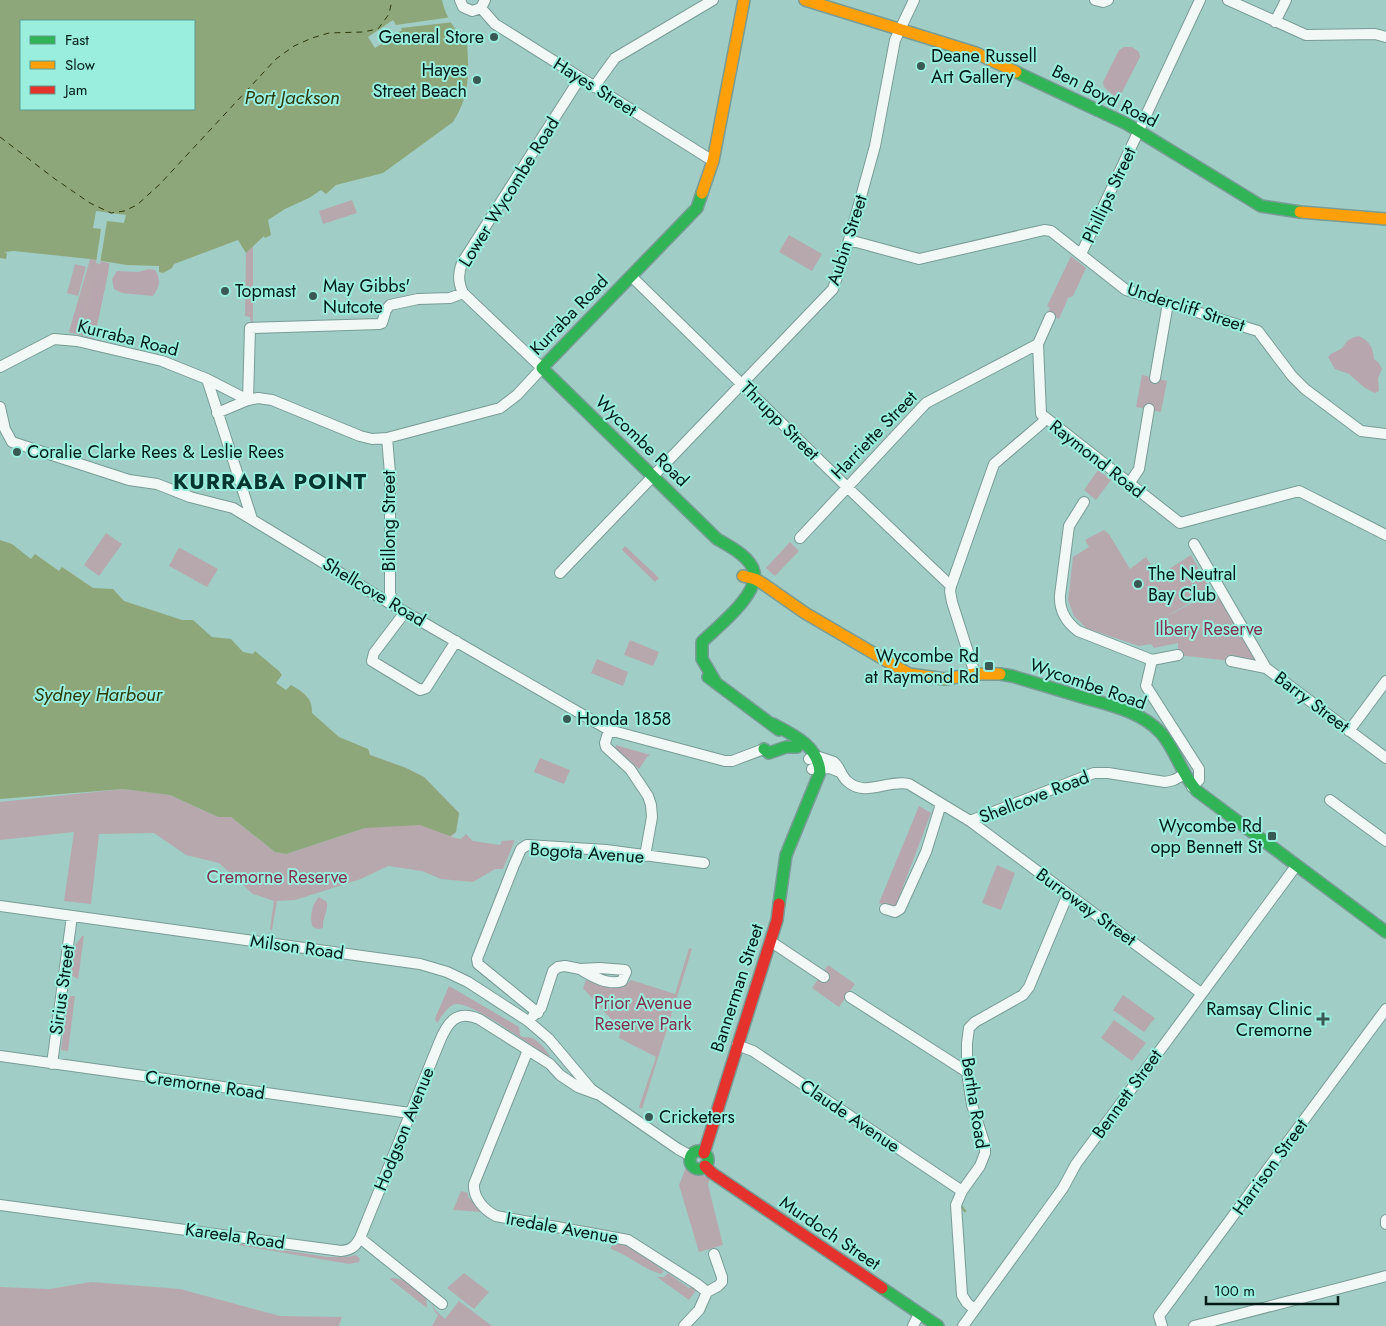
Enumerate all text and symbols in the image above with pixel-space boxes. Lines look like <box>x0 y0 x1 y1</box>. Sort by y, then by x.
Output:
legend <box>20 20 195 110</box>
place label: General Store <box>379 24 484 50</box>
text: Fast <box>65 29 89 51</box>
marker: General Store <box>488 31 500 43</box>
place label: Deane Russell Art Gallery <box>931 43 1037 90</box>
street label: Hayes Street <box>548 51 642 123</box>
text: Slow <box>65 54 96 76</box>
place label: Hayes Street Beach <box>373 57 467 104</box>
street label: Ben Boyd Road <box>1047 58 1163 134</box>
marker: Deane Russell Art Gallery <box>915 60 927 72</box>
marker: Hayes Street Beach <box>471 74 483 86</box>
text: Jam <box>63 79 88 101</box>
water label: Port Jackson <box>244 84 340 111</box>
street label: Lower Wycombe Road <box>452 112 566 272</box>
street label: Phillips Street <box>1075 142 1143 247</box>
street label: Aubin Street <box>820 191 874 289</box>
street label: Kurraba Road <box>524 269 614 361</box>
place label: May Gibbs' Nutcote <box>323 273 410 320</box>
street label: Undercliff Street <box>1124 276 1249 338</box>
place label: Topmast <box>235 278 297 304</box>
marker: Topmast <box>219 285 231 297</box>
marker: May Gibbs' Nutcote <box>307 290 319 302</box>
street label: Kurraba Road <box>75 313 181 363</box>
street label: Thrupp Street <box>735 376 826 467</box>
street label: Harriette Street <box>825 384 923 485</box>
street label: Wycombe Road <box>589 389 695 493</box>
street label: Raymond Road <box>1044 414 1150 504</box>
place label: Coralie Clarke Rees & Leslie Rees <box>27 439 284 465</box>
marker: Coralie Clarke Rees & Leslie Rees <box>11 446 23 458</box>
district label: KURRABA POINT <box>173 465 367 497</box>
street label: Billong Street <box>376 470 402 571</box>
street label: Shellcove Road <box>318 551 430 633</box>
place label: The Neutral Bay Club <box>1148 561 1236 608</box>
marker: The Neutral Bay Club <box>1132 578 1144 590</box>
park label: Ilbery Reserve <box>1155 616 1263 642</box>
place label: Wycombe Rd at Raymond Rd <box>865 643 979 690</box>
street label: Wycombe Road <box>1026 652 1150 716</box>
marker: Wycombe Rd at Raymond Rd <box>983 660 995 672</box>
street label: Barry Street <box>1269 665 1355 739</box>
water label: Sydney Harbour <box>34 681 164 708</box>
place label: Honda 1858 <box>577 706 671 732</box>
marker: Honda 1858 <box>561 713 573 725</box>
street label: Shellcove Road <box>975 764 1093 830</box>
place label: Wycombe Rd opp Bennett St <box>1151 813 1263 860</box>
marker: Wycombe Rd opp Bennett St <box>1266 830 1278 842</box>
street label: Bogota Avenue <box>529 836 645 870</box>
street label: Burroway Street <box>1031 862 1142 953</box>
park label: Cremorne Reserve <box>206 864 348 890</box>
street label: Bannerman Street <box>704 920 770 1056</box>
street label: Milson Road <box>249 928 345 966</box>
street label: Sirius Street <box>43 943 81 1037</box>
park label: Prior Avenue Reserve Park <box>594 990 692 1037</box>
place label: Ramsay Clinic Cremorne <box>1206 996 1312 1043</box>
marker: Ramsay Clinic Cremorne <box>1316 1012 1330 1026</box>
street label: Bennett Street <box>1086 1044 1169 1144</box>
street label: Bertha Road <box>955 1055 995 1151</box>
street label: Hodgson Avenue <box>367 1063 441 1195</box>
street label: Cremorne Road <box>144 1064 266 1106</box>
street label: Claude Avenue <box>795 1073 905 1159</box>
place label: Cricketers <box>659 1104 735 1130</box>
marker: Cricketers <box>643 1111 655 1123</box>
street label: Harrison Street <box>1226 1113 1314 1221</box>
street label: Murdoch Street <box>774 1190 886 1277</box>
street label: Iredale Avenue <box>504 1205 620 1251</box>
street label: Kareela Road <box>184 1216 286 1256</box>
scale bar <box>1206 1274 1338 1306</box>
text: 100 m <box>1214 1280 1255 1302</box>

